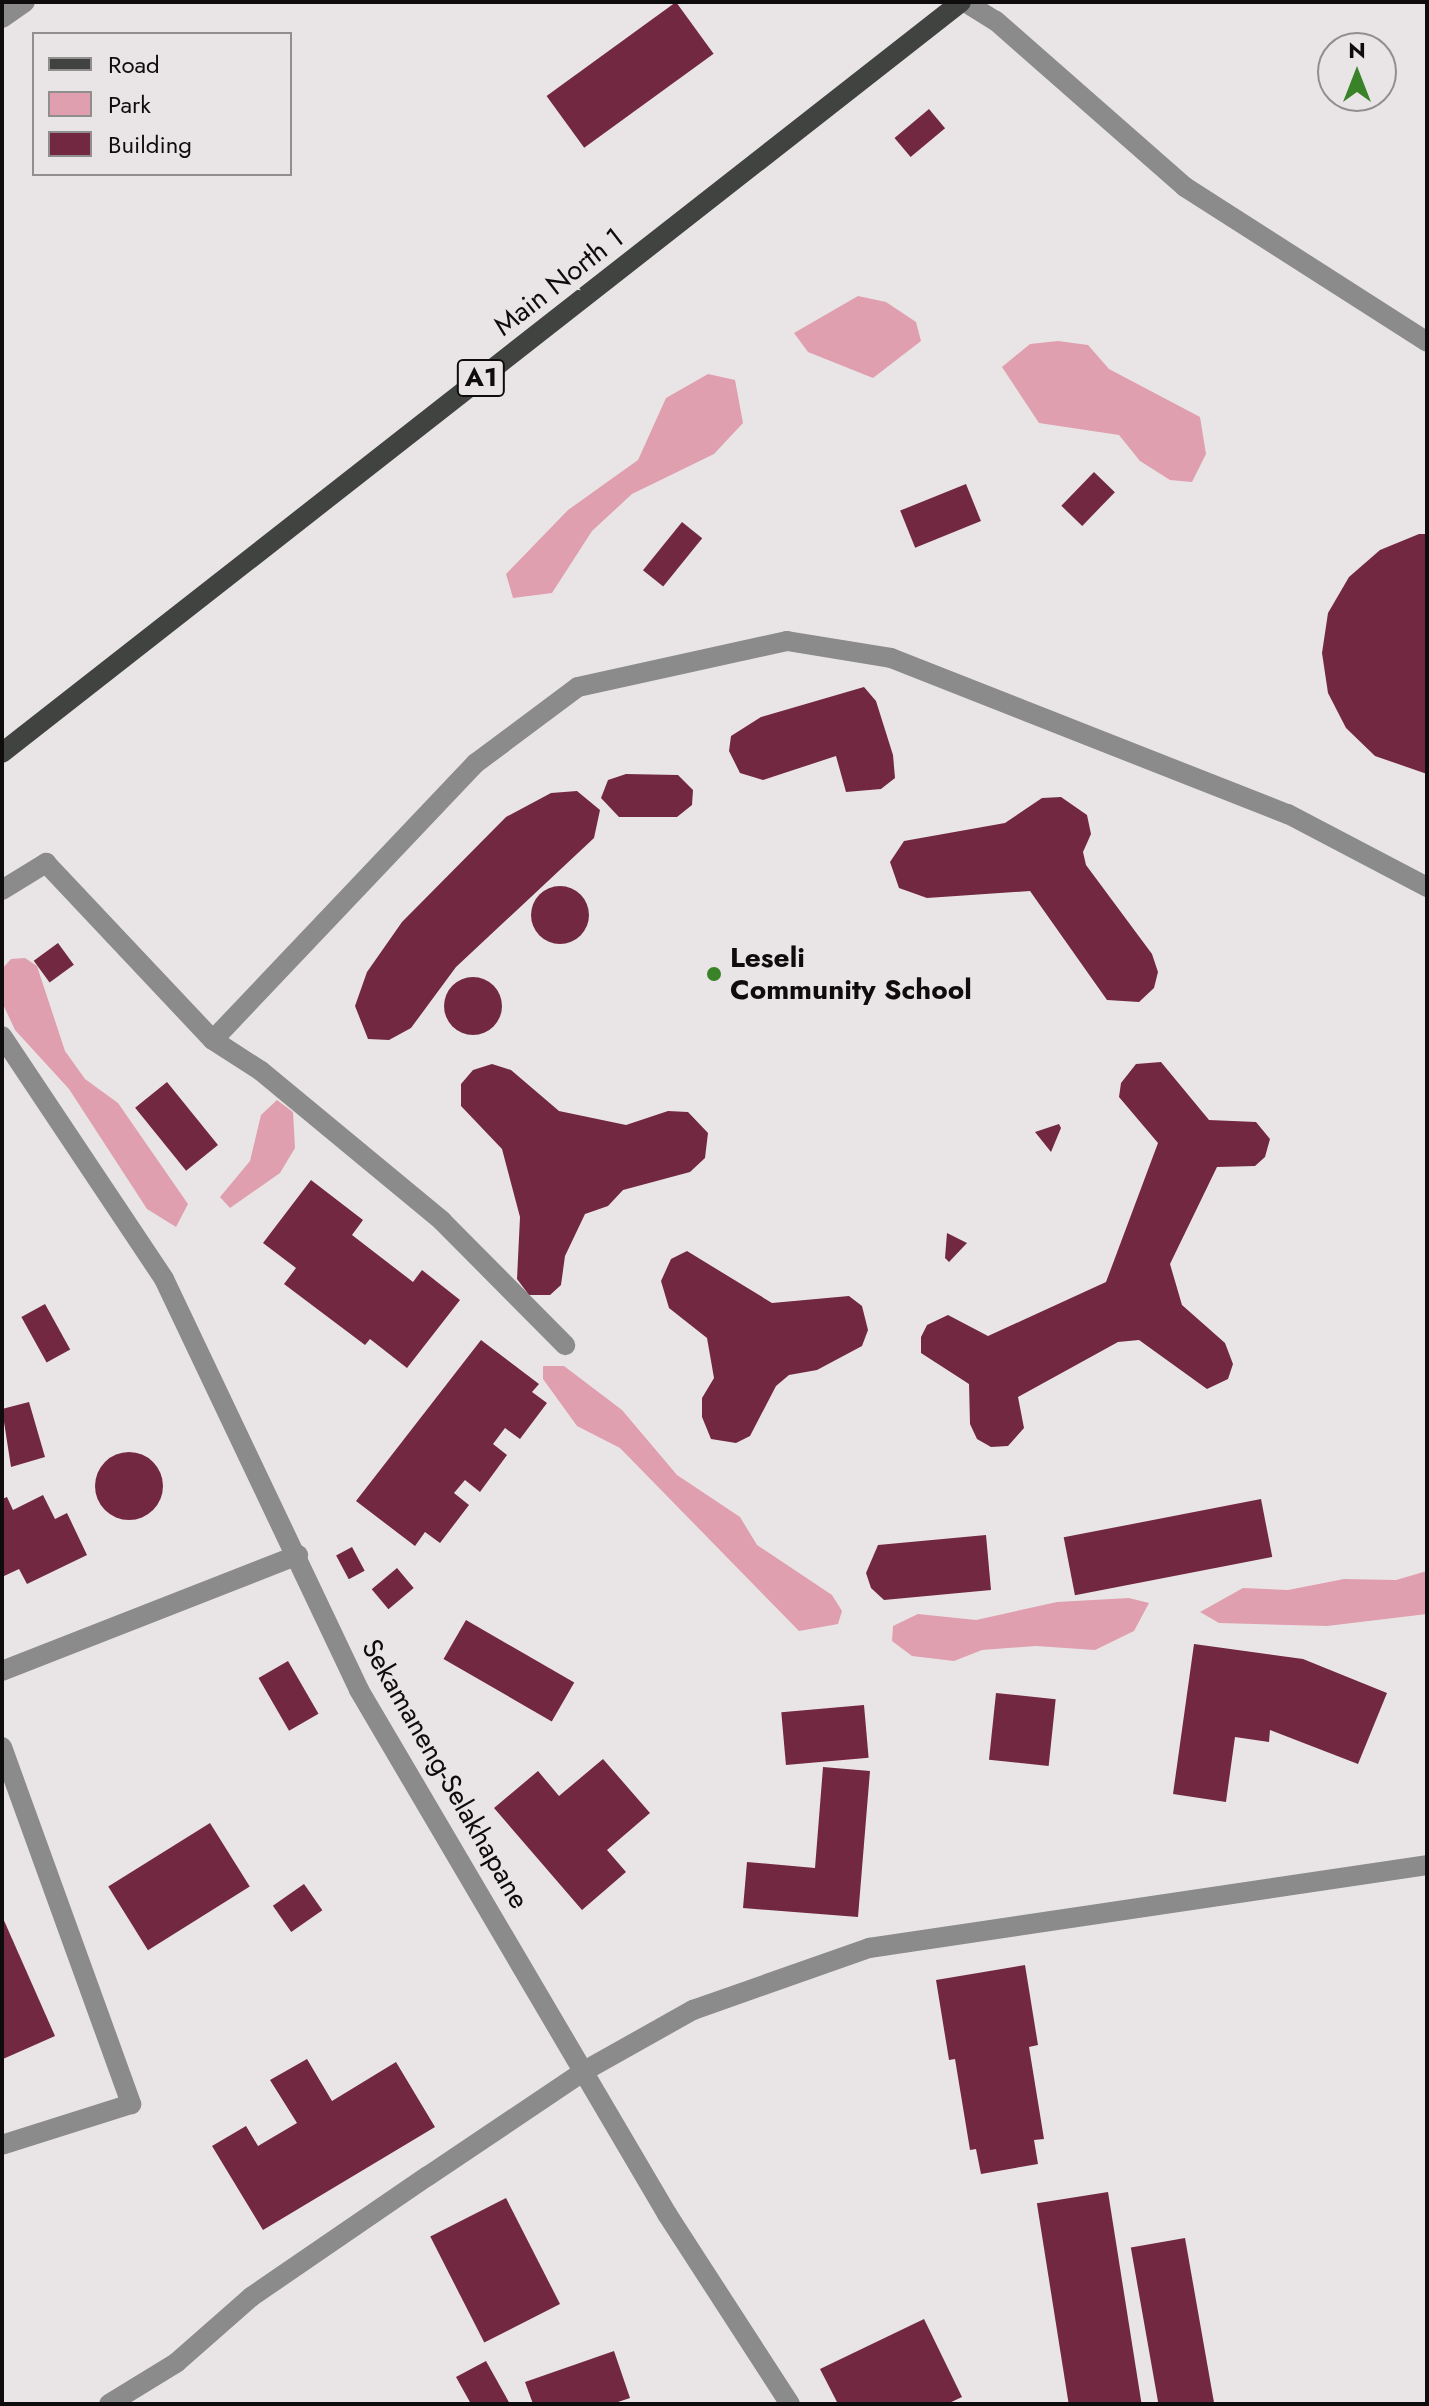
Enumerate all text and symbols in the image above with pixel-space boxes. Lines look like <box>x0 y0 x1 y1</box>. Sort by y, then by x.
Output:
legend <box>32 32 292 176</box>
north arrow <box>1317 32 1397 112</box>
text: N <box>1348 34 1366 66</box>
text: Road <box>108 47 160 82</box>
text: Park <box>108 87 151 122</box>
text: Building <box>108 127 192 162</box>
street label: Main North 1 <box>487 221 631 343</box>
road number: A1 <box>455 356 507 400</box>
place label: Leseli Community School <box>730 941 972 1007</box>
marker: Leseli Community School <box>705 965 723 983</box>
street label: Sekamaneng-Selakhapane <box>354 1633 536 1915</box>

